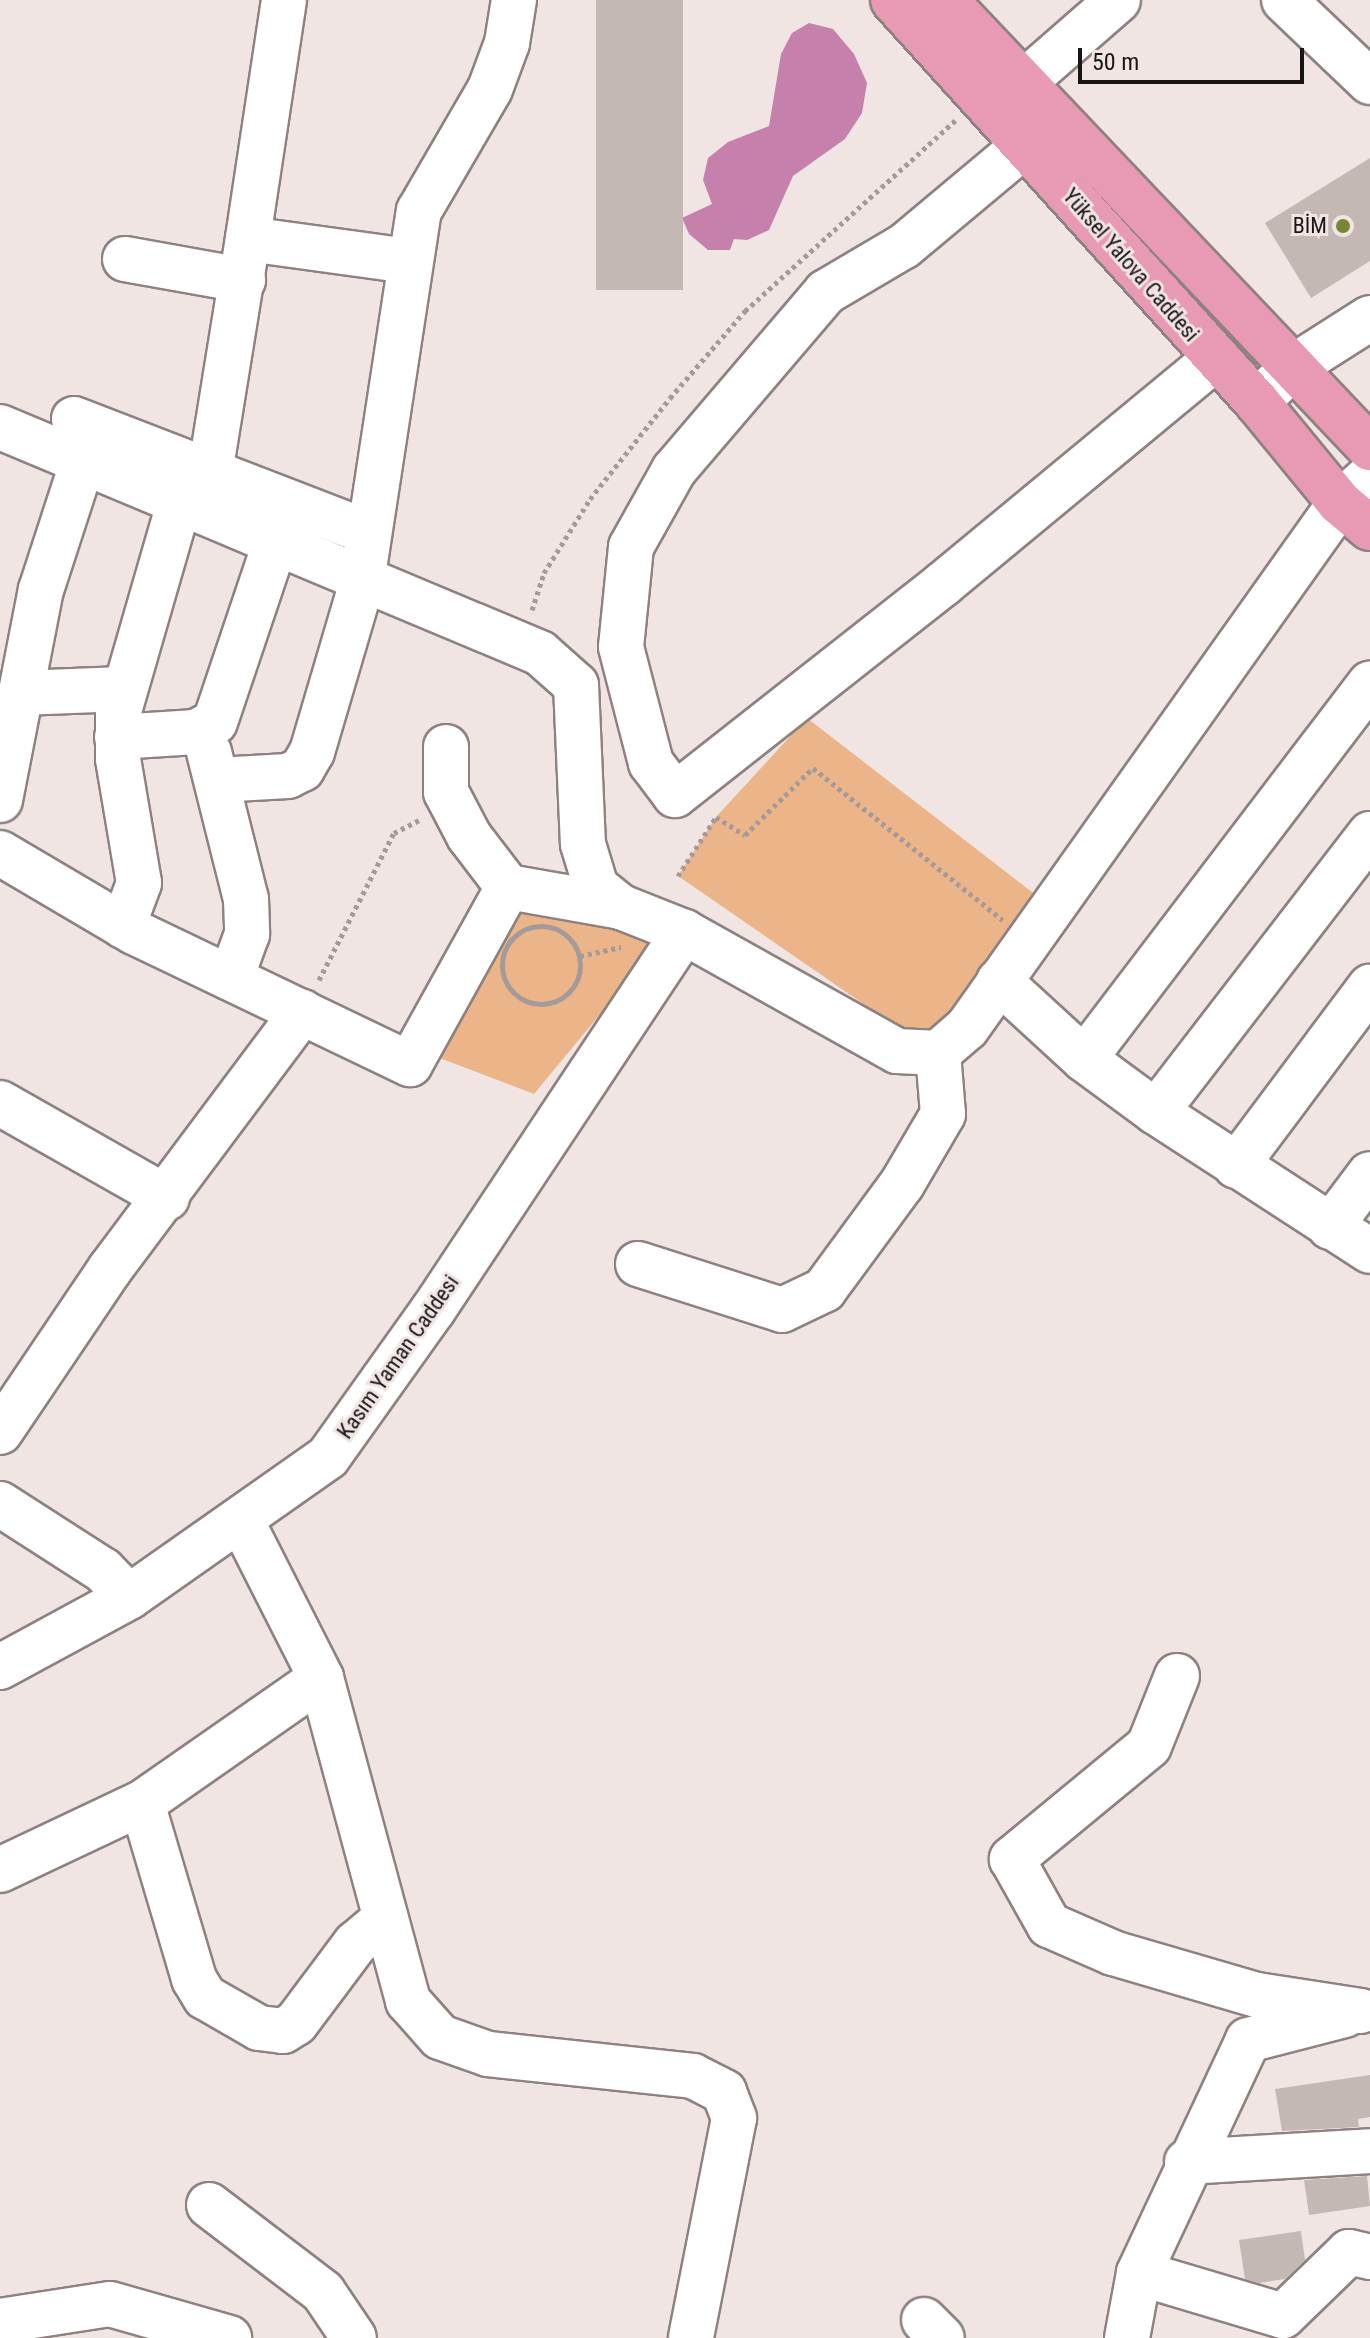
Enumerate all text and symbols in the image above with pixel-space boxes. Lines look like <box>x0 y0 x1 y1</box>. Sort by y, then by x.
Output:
scale bar <box>1082 32 1308 82</box>
text: 50 m <box>1092 48 1139 76</box>
street label: Yüksel Yalova Caddesi <box>1057 183 1205 347</box>
place label: BİM <box>1293 213 1327 239</box>
marker: BİM <box>1334 217 1352 235</box>
street label: Kasım Yaman Caddesi <box>332 1270 464 1444</box>

